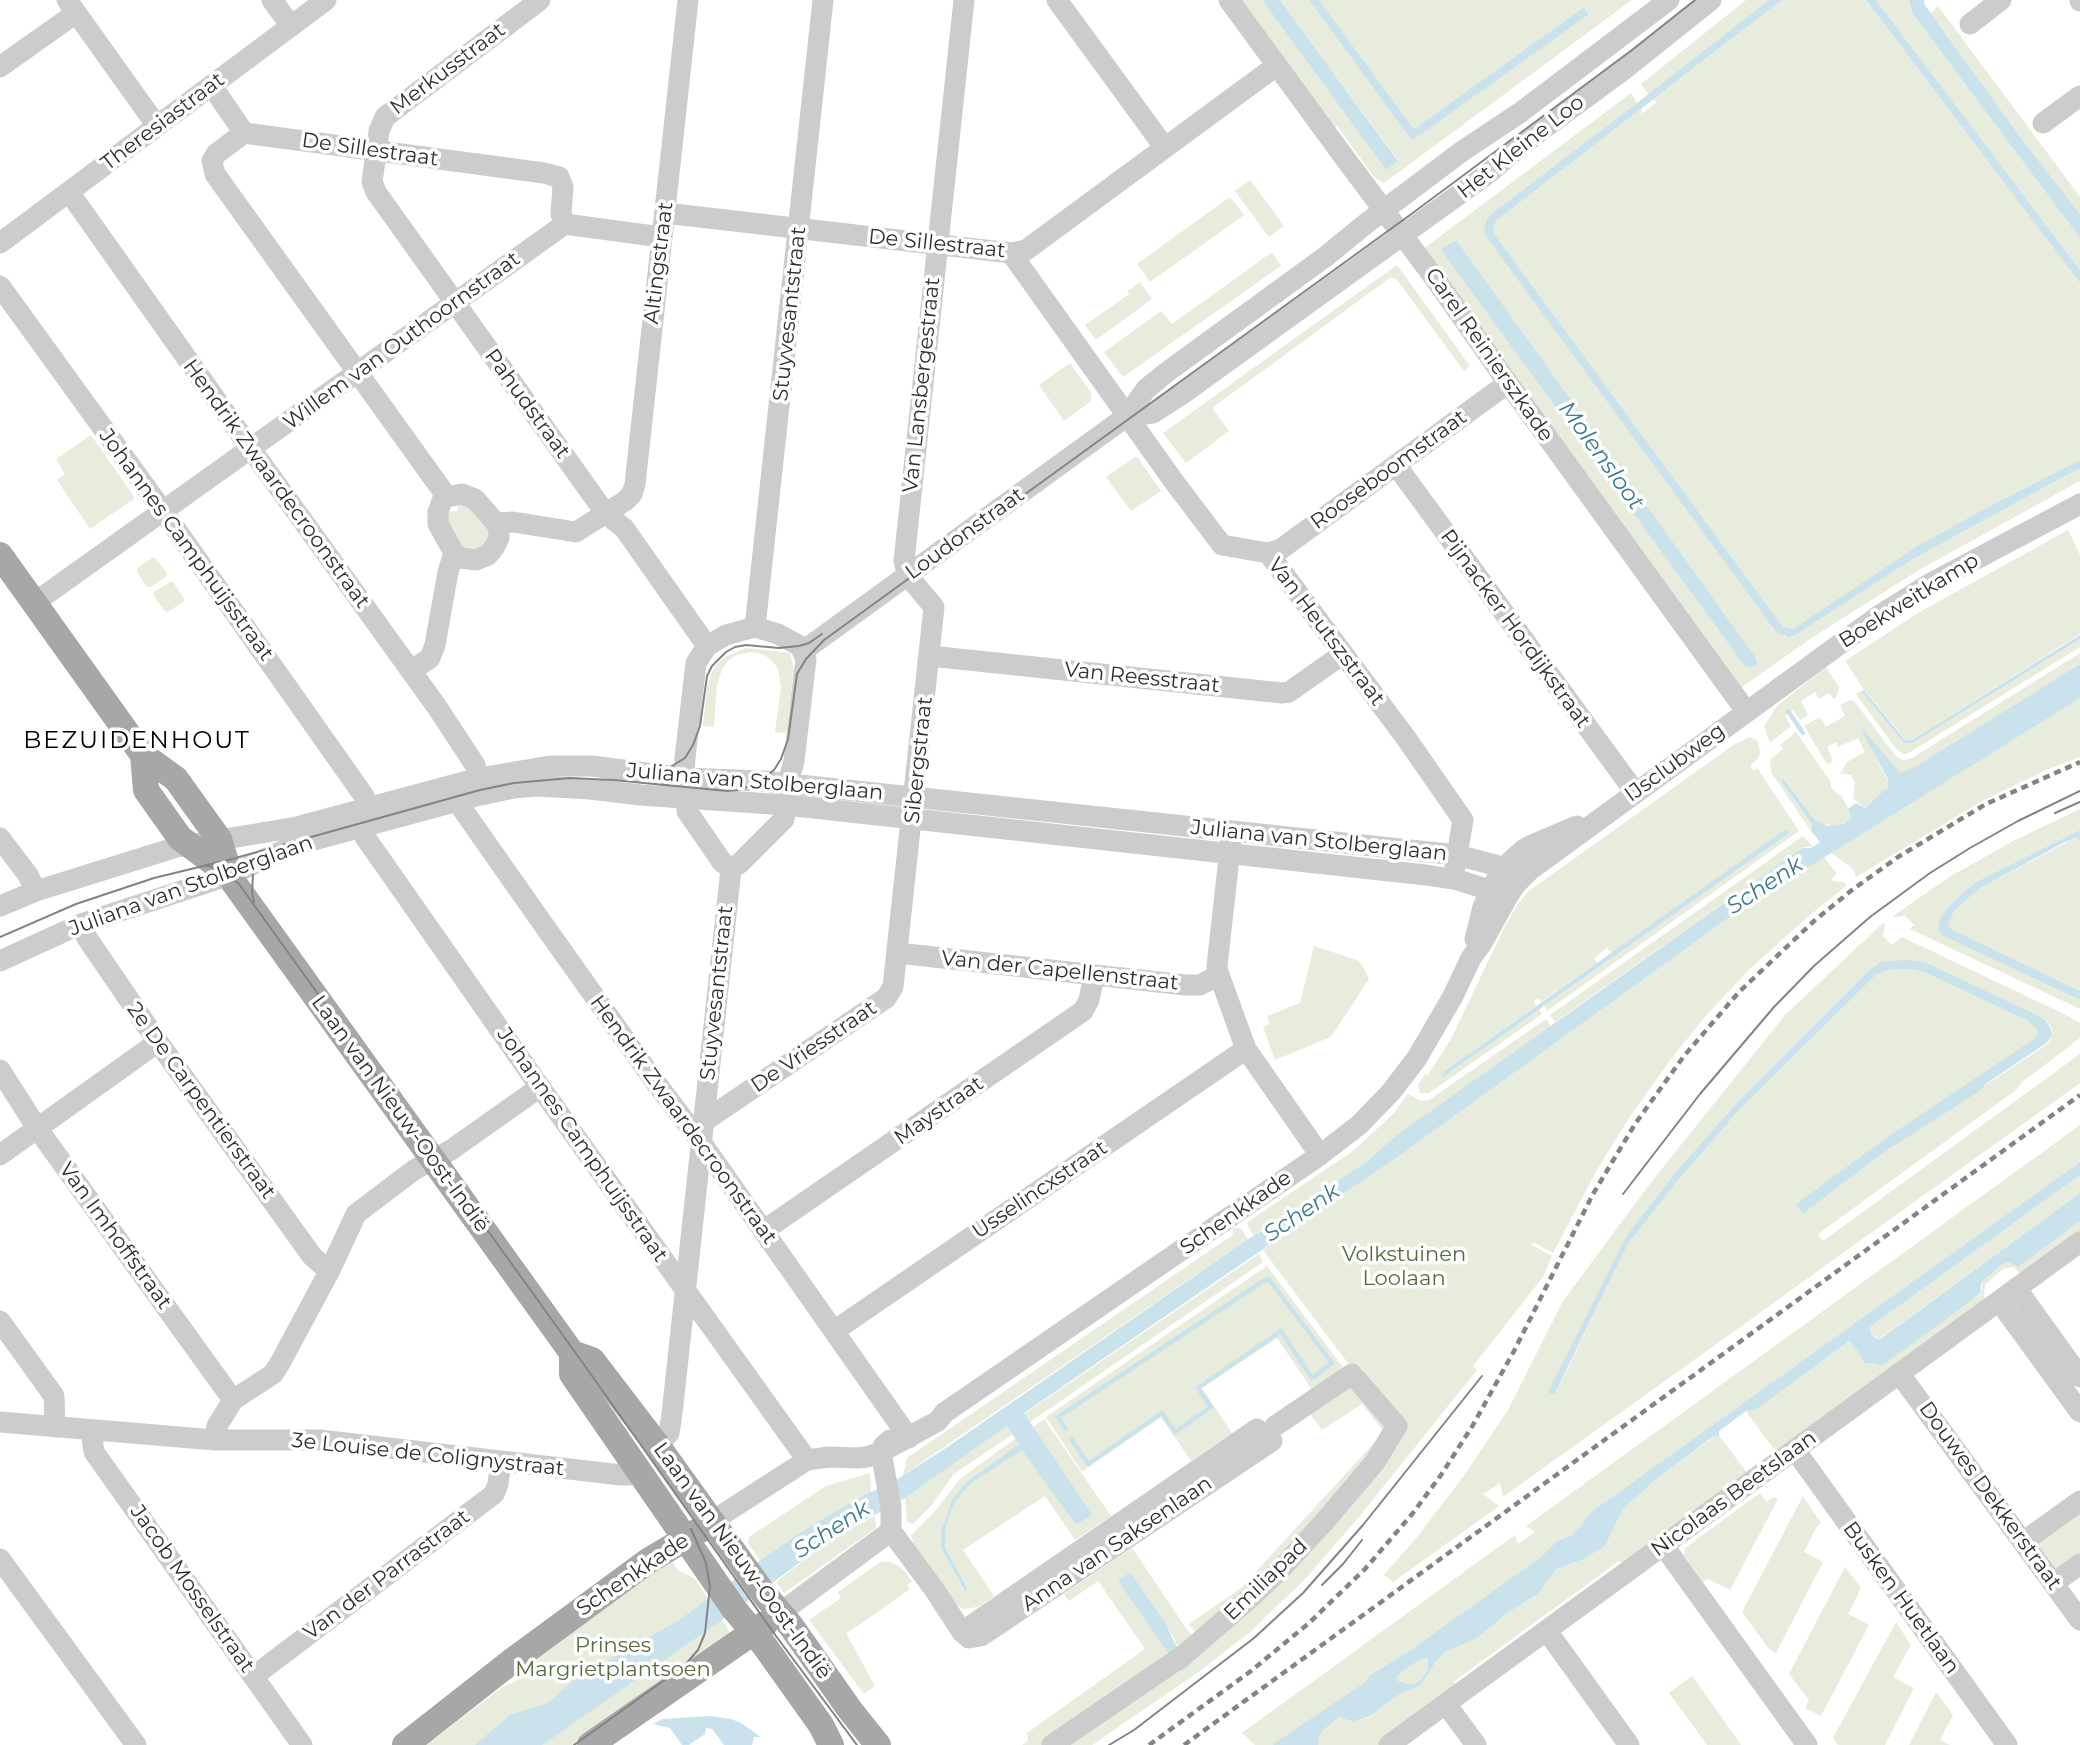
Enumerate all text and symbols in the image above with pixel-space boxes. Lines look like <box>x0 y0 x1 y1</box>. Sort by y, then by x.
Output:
street label: Merkusstraat <box>386 18 510 120</box>
street label: Theresiastraat <box>96 67 230 177</box>
street label: Het Kleine Loo <box>1453 90 1589 204</box>
street label: De Sillestraat <box>300 128 440 172</box>
street label: Altingstraat <box>639 200 679 326</box>
street label: De Sillestraat <box>867 224 1007 264</box>
street label: Stuyvesantstraat <box>768 225 812 403</box>
street label: Willem van Outhoornstraat <box>279 247 525 435</box>
street label: Carel Reinierszkade <box>1420 263 1558 447</box>
street label: Van Lansbergestraat <box>898 276 946 494</box>
street label: Pahudstraat <box>479 344 575 464</box>
street label: Hendrik Zwaardecroonstraat <box>177 355 375 613</box>
water label: Molensloot <box>1552 396 1650 516</box>
street label: Rooseboomstraat <box>1306 405 1472 535</box>
street label: Johannes Camphuijsstraat <box>93 424 279 666</box>
street label: Loudonstraat <box>901 482 1029 586</box>
street label: Pijnacker Hordijkstraat <box>1434 525 1596 733</box>
street label: Boekweitkamp <box>1835 548 1983 654</box>
street label: Van Heutszstraat <box>1262 553 1390 711</box>
street label: Van Reesstraat <box>1063 657 1221 699</box>
street label: Sibergstraat <box>900 695 938 825</box>
street label: IJsclubweg <box>1620 718 1730 808</box>
district label: BEZUIDENHOUT <box>25 727 249 755</box>
street label: Juliana van Stolberglaan <box>626 758 884 806</box>
street label: Juliana van Stolberglaan <box>1190 815 1448 867</box>
street label: Juliana van Stolberglaan <box>66 830 316 942</box>
water label: Schenk <box>1722 851 1808 921</box>
street label: Stuyvesantstraat <box>695 904 739 1082</box>
street label: Van der Capellenstraat <box>940 946 1180 996</box>
street label: Laan van Nieuw-Oost-Indië <box>306 991 494 1237</box>
street label: Hendrik Zwaardecroonstraat <box>584 991 782 1249</box>
street label: De Vriesstraat <box>746 996 882 1098</box>
street label: 2e De Carpentierstraat <box>121 998 281 1204</box>
street label: Johannes Camphuijsstraat <box>491 1023 673 1267</box>
street label: Maystraat <box>890 1071 988 1151</box>
street label: Usselincxstraat <box>968 1136 1112 1244</box>
street label: Van Imhoffstraat <box>53 1158 177 1314</box>
street label: Schenkkade <box>1176 1165 1296 1261</box>
water label: Schenk <box>1259 1178 1345 1248</box>
park label: Volkstuinen Loolaan <box>1342 1242 1466 1292</box>
street label: Douwes Dekkerstraat <box>1913 1397 2067 1595</box>
street label: Nicolaas Beetslaan <box>1646 1426 1822 1562</box>
street label: 3e Louise de Colignystraat <box>290 1428 566 1482</box>
street label: Laan van Nieuw-Oost-Indië <box>648 1438 836 1684</box>
street label: Anna van Saksenlaan <box>1017 1471 1217 1617</box>
water label: Schenk <box>789 1495 875 1565</box>
street label: Jacob Mosselstraat <box>125 1500 259 1678</box>
street label: Van der Parrastraat <box>299 1504 475 1646</box>
street label: Busken Huetlaan <box>1837 1517 1965 1679</box>
street label: Schenkkade <box>572 1528 694 1622</box>
street label: Emiliapad <box>1219 1534 1313 1626</box>
park label: Prinses Margrietplantsoen <box>515 1633 711 1683</box>

